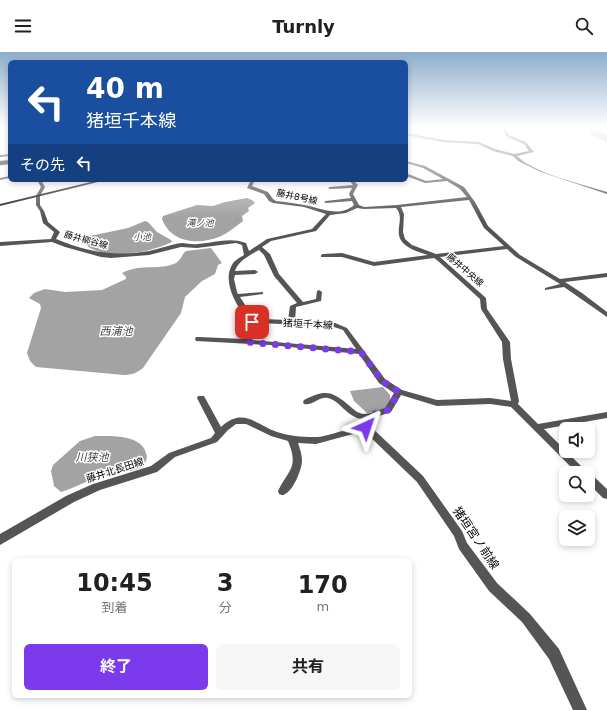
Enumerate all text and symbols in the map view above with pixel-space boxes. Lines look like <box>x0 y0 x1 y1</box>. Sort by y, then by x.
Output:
icon: menu <box>12 15 34 37</box>
icon: search <box>573 15 595 37</box>
text: Turnly <box>272 16 335 37</box>
text: 40 m <box>86 72 164 105</box>
icon: left <box>20 76 72 128</box>
text: 猪垣千本線 <box>86 110 176 131</box>
icon: left <box>73 152 95 174</box>
text: その先 <box>20 156 65 174</box>
street label: 藤井8号線 <box>276 188 319 206</box>
water label: 滝ノ池 <box>186 218 214 228</box>
street label: 藤井柳谷線 <box>63 229 110 251</box>
water label: 小池 <box>133 232 152 242</box>
street label: 藤井中央線 <box>445 251 486 289</box>
pin <box>235 305 269 339</box>
icon: arrive <box>241 311 263 333</box>
street label: 猪垣千本線 <box>283 317 333 331</box>
water label: 西浦池 <box>100 325 133 338</box>
position arrow <box>345 406 387 448</box>
map controls <box>559 422 595 546</box>
button: sound <box>559 422 595 458</box>
water label: 川狭池 <box>76 451 109 464</box>
street label: 藤井北長田線 <box>85 455 145 485</box>
button: search <box>559 466 595 502</box>
street label: 猪垣宮ノ前線 <box>450 504 502 572</box>
button: layers <box>559 510 595 546</box>
text: 10:45 <box>76 569 153 597</box>
text: 3 <box>217 569 233 597</box>
text: 170 <box>298 571 348 599</box>
text: m <box>316 599 329 614</box>
text: 到着 <box>101 600 127 615</box>
text: 分 <box>219 600 232 615</box>
button: 終了 <box>24 644 208 690</box>
button: 共有 <box>216 644 400 690</box>

